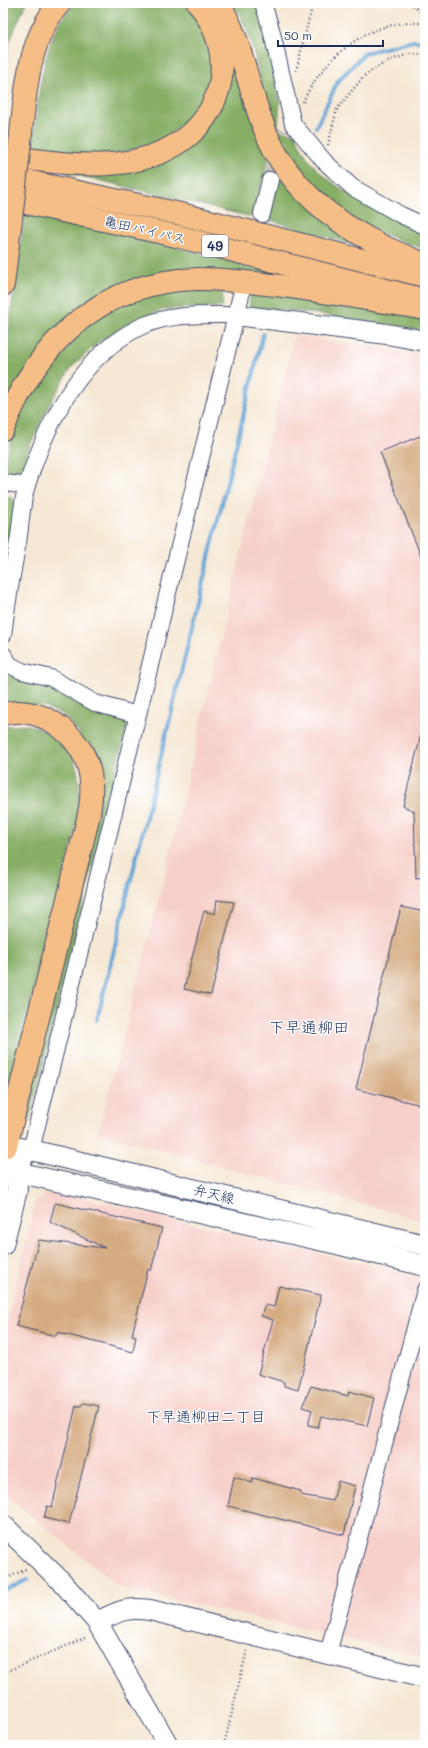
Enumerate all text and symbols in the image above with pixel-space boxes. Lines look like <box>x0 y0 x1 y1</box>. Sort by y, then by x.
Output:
scale bar <box>278 22 383 48</box>
text: 50 m <box>284 27 312 43</box>
street label: 亀田バイパス <box>102 211 188 248</box>
road number: 49 <box>202 235 228 257</box>
district label: 下早通柳田 <box>269 1016 349 1037</box>
street label: 弁天線 <box>191 1179 237 1208</box>
district label: 下早通柳田二丁目 <box>146 1406 266 1426</box>

